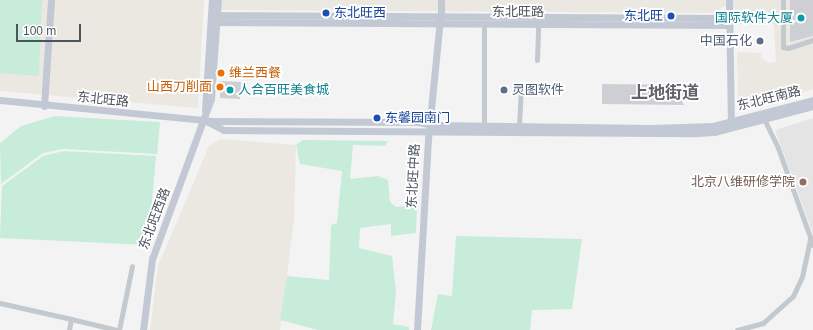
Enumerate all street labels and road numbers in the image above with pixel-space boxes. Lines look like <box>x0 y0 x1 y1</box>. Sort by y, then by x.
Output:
street label: 东北旺路 <box>492 4 544 20</box>
street label: 东北旺南路 <box>736 84 802 114</box>
street label: 东北旺路 <box>76 90 130 110</box>
street label: 东北旺中路 <box>405 143 423 209</box>
street label: 东北旺西路 <box>136 186 174 252</box>

